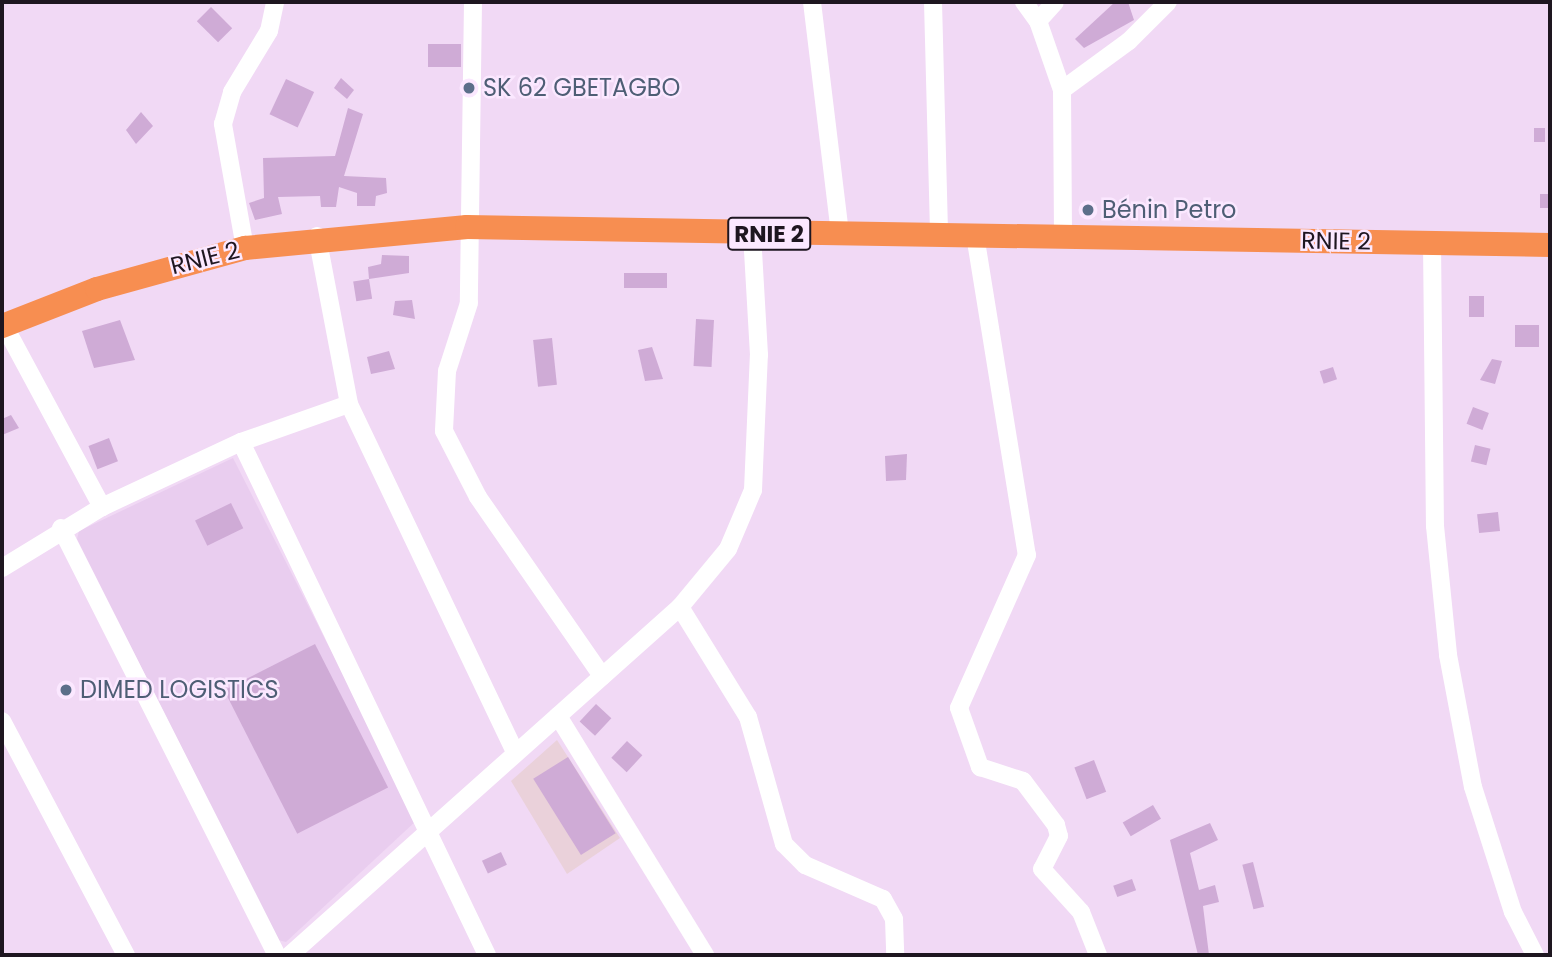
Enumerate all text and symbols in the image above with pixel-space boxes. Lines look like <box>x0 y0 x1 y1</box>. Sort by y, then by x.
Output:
place label: SK 62 GBETAGBO <box>483 74 680 102</box>
marker: SK 62 GBETAGBO <box>461 80 477 96</box>
place label: Bénin Petro <box>1102 196 1236 224</box>
marker: Bénin Petro <box>1080 202 1096 218</box>
road number: RNIE 2 <box>727 215 811 254</box>
street label: RNIE 2 <box>1301 226 1371 256</box>
street label: RNIE 2 <box>168 236 242 280</box>
place label: DIMED LOGISTICS <box>80 676 279 704</box>
marker: DIMED LOGISTICS <box>58 682 74 698</box>

